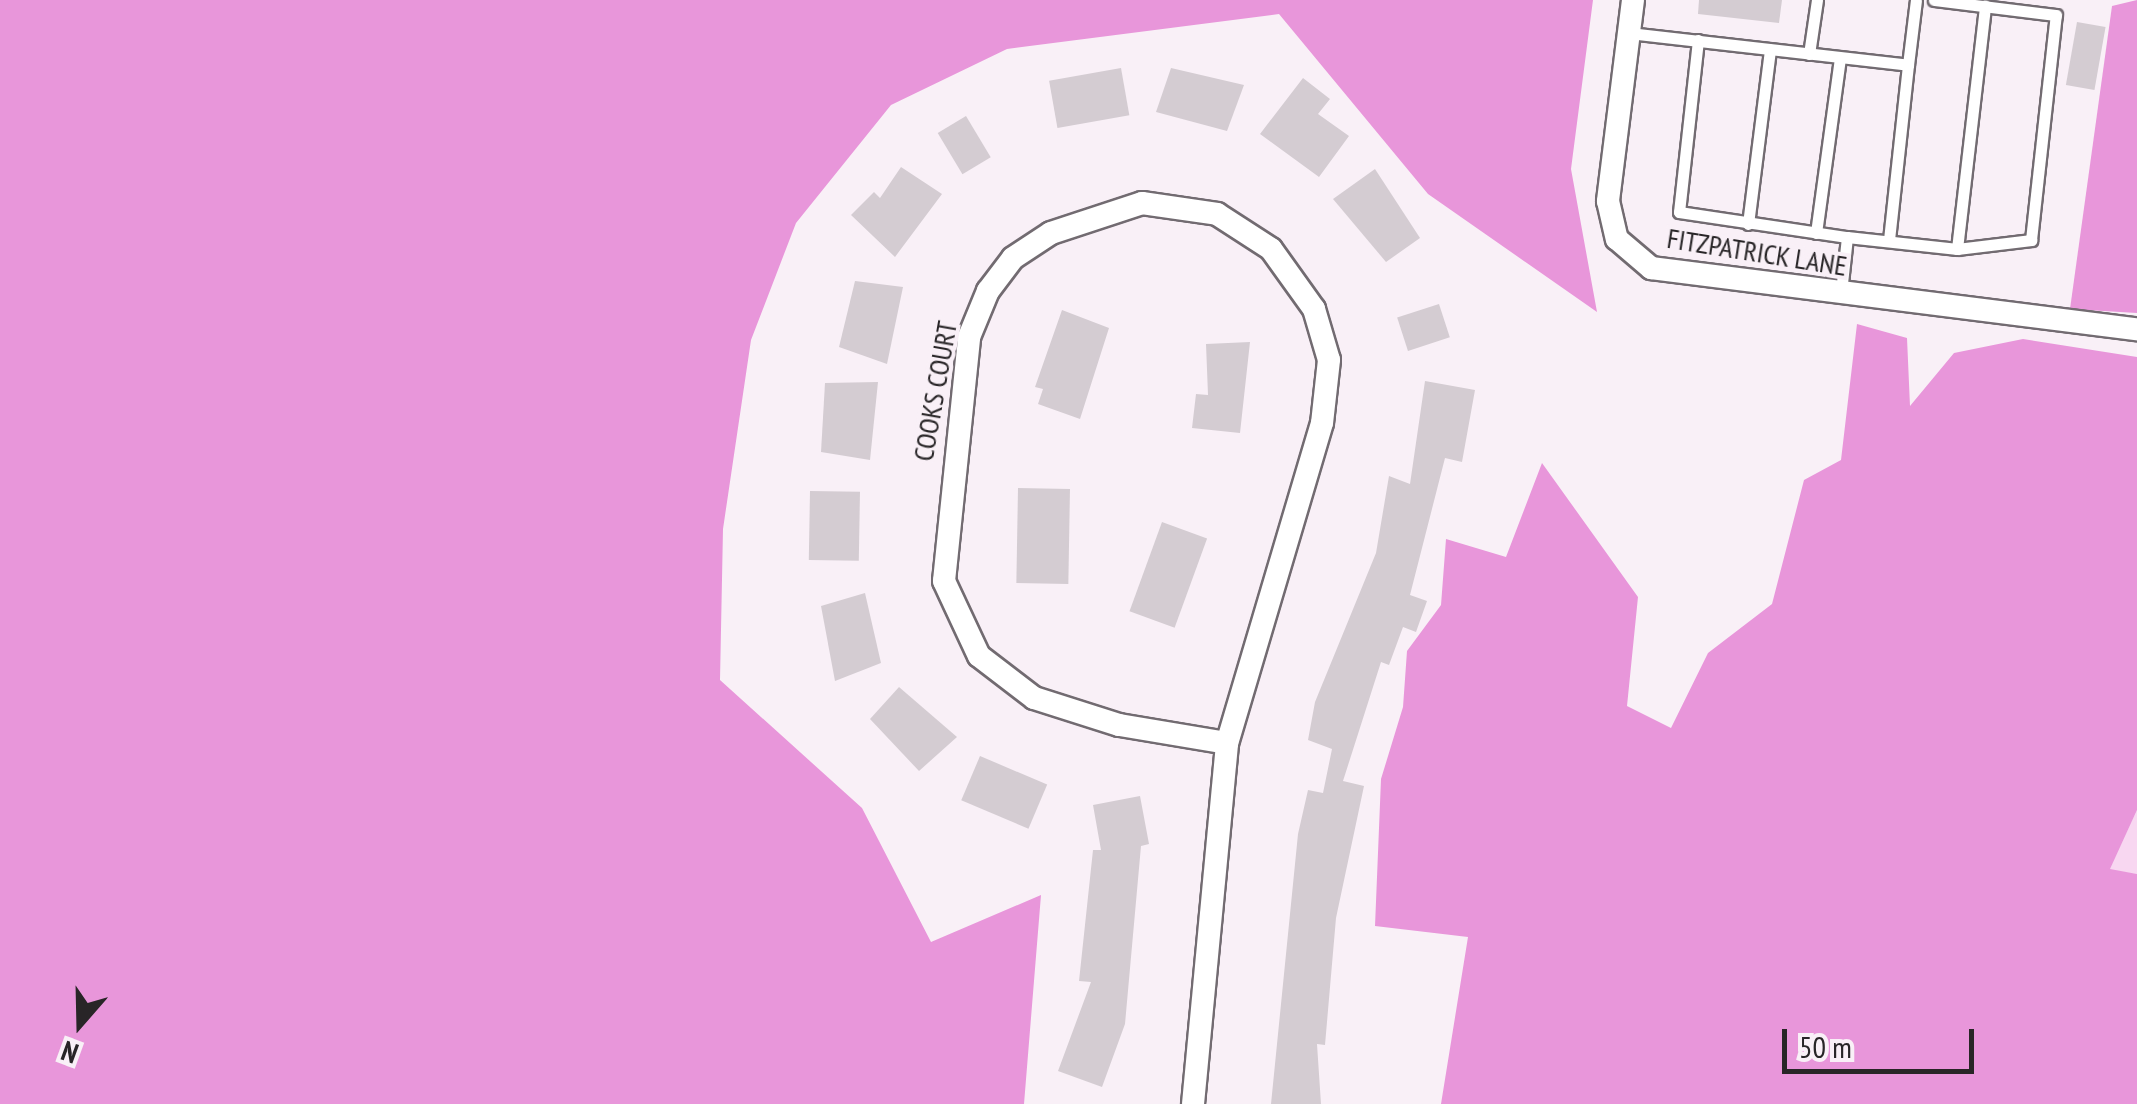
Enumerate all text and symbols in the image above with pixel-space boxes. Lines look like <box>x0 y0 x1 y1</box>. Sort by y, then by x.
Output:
street label: FITZPATRICK LANE <box>1664 221 1850 283</box>
street label: COOKS COURT <box>906 318 964 464</box>
north arrow <box>30 974 130 1074</box>
scale bar <box>1787 1009 1980 1071</box>
text: 50 m <box>1799 1027 1852 1066</box>
text: N <box>56 1033 83 1073</box>

